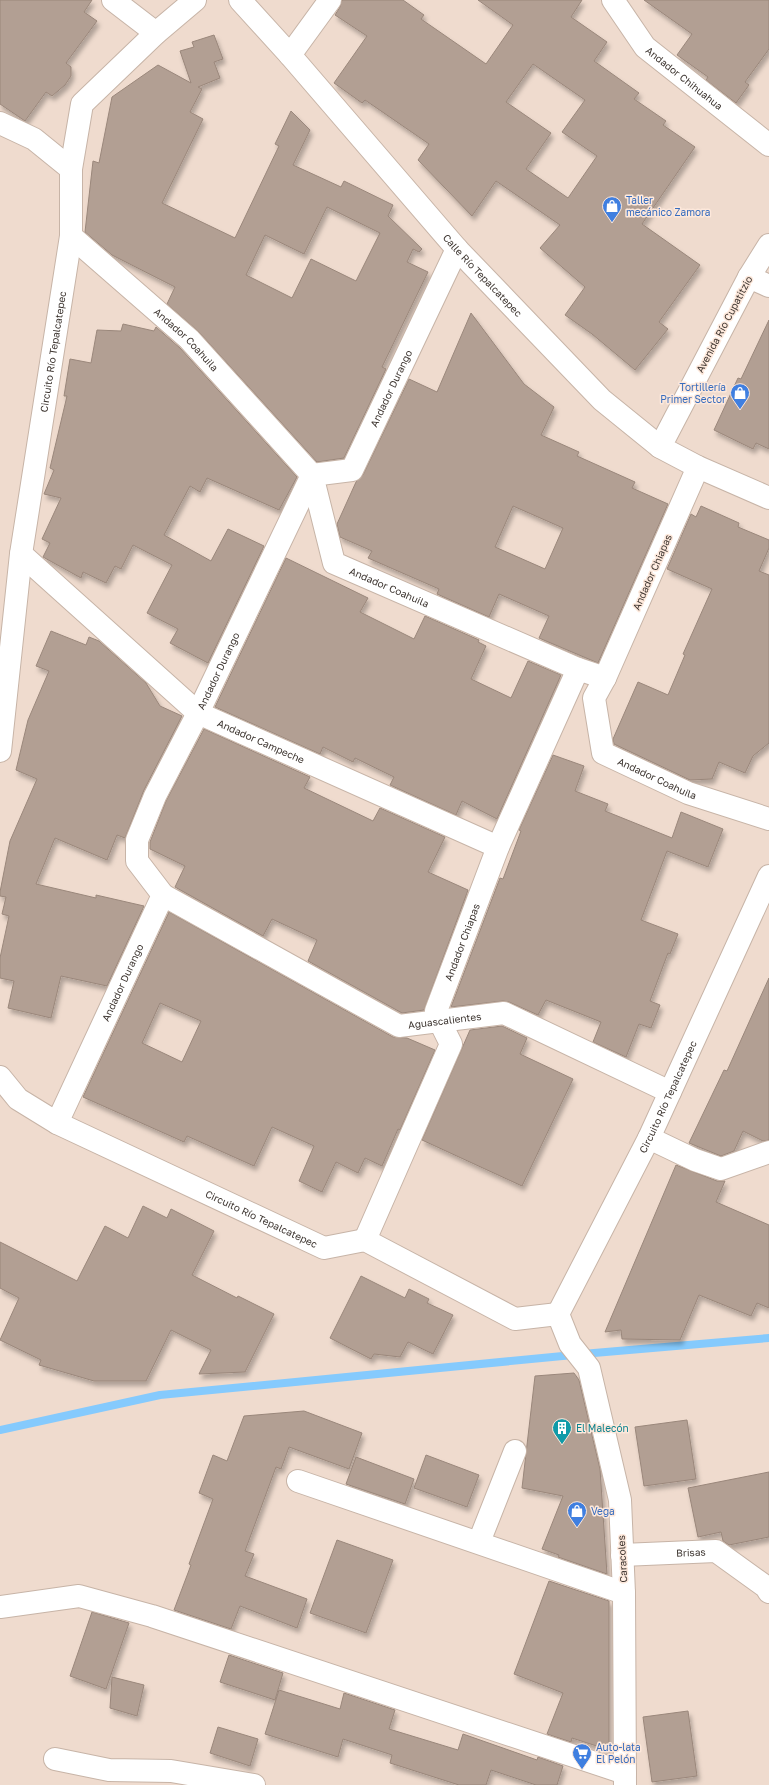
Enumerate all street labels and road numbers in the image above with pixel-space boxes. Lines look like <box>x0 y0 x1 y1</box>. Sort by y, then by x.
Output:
street label: Andador Chihuahua <box>643 44 725 112</box>
street label: Calle Río Tepalcatepec <box>441 231 525 319</box>
street label: Avenida Río Cupatitzio <box>693 274 755 374</box>
street label: Circuito Río Tepalcatepec <box>37 290 68 413</box>
street label: Andador Coahuila <box>152 305 221 374</box>
street label: Andador Durango <box>367 348 414 429</box>
street label: Andador Chiapas <box>630 532 674 612</box>
street label: Andador Coahuila <box>348 564 431 610</box>
street label: Andador Durango <box>195 630 242 711</box>
street label: Andador Campeche <box>216 717 307 766</box>
street label: Andador Coahuila <box>616 755 698 801</box>
street label: Andador Chiapas <box>442 902 482 982</box>
street label: Andador Durango <box>99 942 146 1023</box>
street label: Aguascalientes <box>407 1010 482 1031</box>
street label: Circuito Río Tepalcatepec <box>636 1038 699 1155</box>
street label: Circuito Río Tepalcatepec <box>204 1187 320 1250</box>
street label: Caracoles <box>615 1535 629 1583</box>
street label: Brisas <box>676 1545 706 1559</box>

